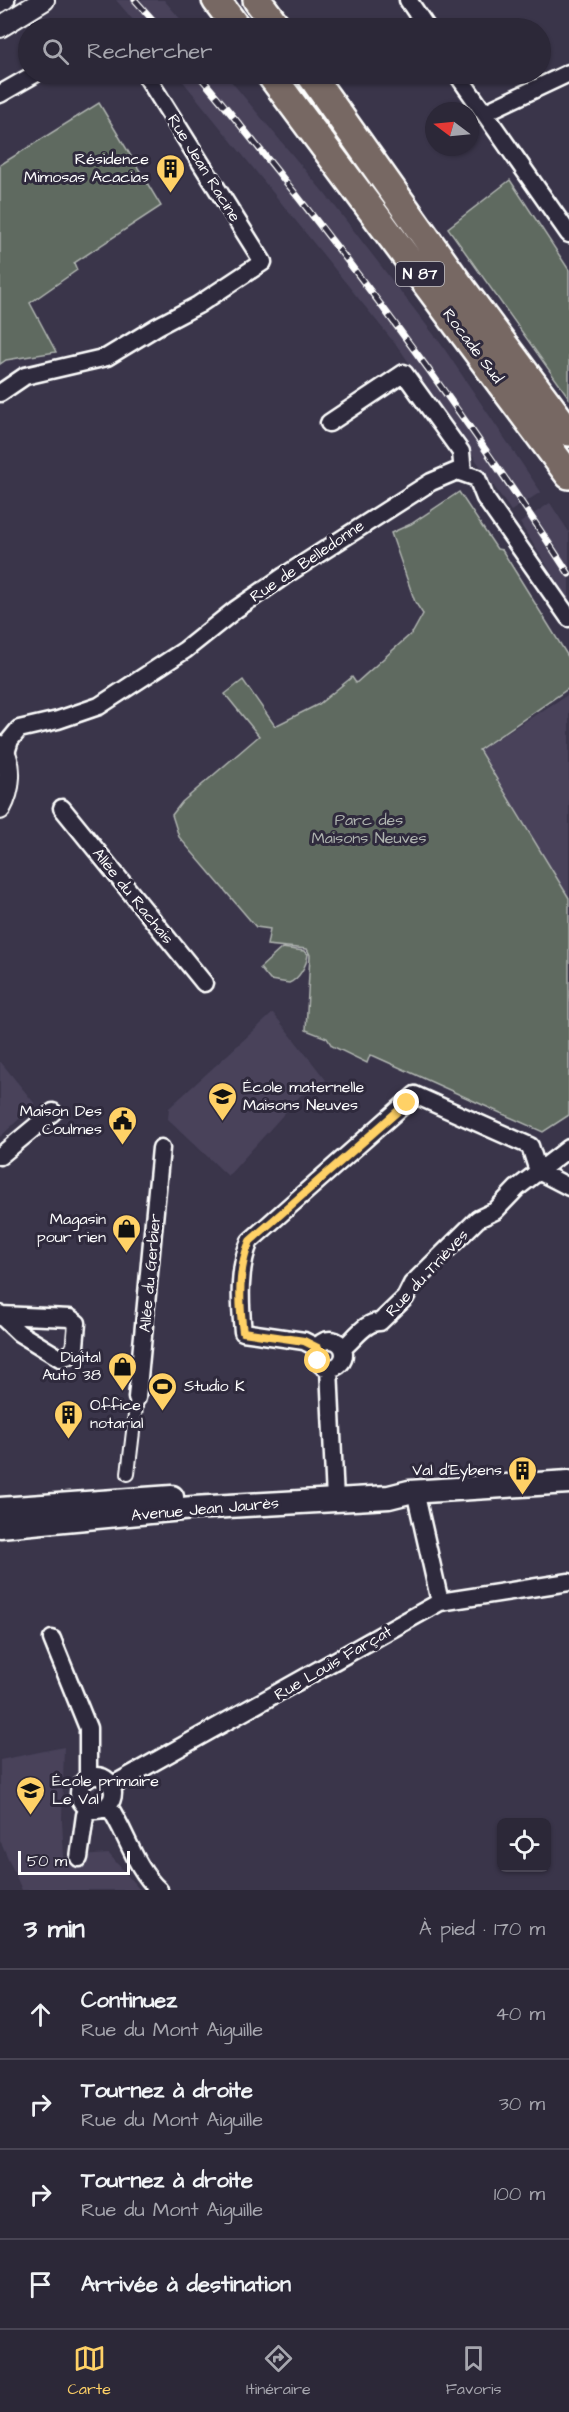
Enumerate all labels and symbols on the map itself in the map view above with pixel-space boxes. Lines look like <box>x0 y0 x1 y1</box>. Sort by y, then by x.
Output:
north arrow <box>425 102 479 156</box>
street label: Rue Jean Racine <box>162 110 246 226</box>
place label: Résidence Mimosas Acacias <box>24 148 149 188</box>
building icon: Résidence Mimosas Acacias <box>154 152 186 194</box>
road number: N 87 <box>396 262 444 286</box>
street label: Rocade Sud <box>438 304 508 388</box>
street label: Rue de Belledonne <box>246 514 369 607</box>
park label: Parc des Maisons Neuves <box>311 809 427 849</box>
street label: Allée du Rachais <box>87 843 179 949</box>
place label: École maternelle Maisons Neuves <box>243 1076 364 1116</box>
school or university icon: École maternelle Maisons Neuves <box>206 1080 238 1122</box>
route end <box>393 1089 419 1115</box>
place label: Maison Des Coulmes <box>20 1100 102 1140</box>
public building icon: Maison Des Coulmes <box>107 1104 139 1146</box>
place label: Magasin pour rien <box>37 1208 106 1248</box>
shop icon: Magasin pour rien <box>111 1212 143 1254</box>
street label: Allée du Gerbier <box>134 1213 166 1333</box>
street label: Rue du Trièves <box>381 1224 473 1322</box>
place label: Digital Auto 38 <box>42 1346 101 1386</box>
route start <box>304 1347 330 1373</box>
shop icon: Digital Auto 38 <box>106 1350 138 1392</box>
sports icon: Studio K <box>147 1370 179 1412</box>
place label: Studio K <box>184 1375 245 1397</box>
place label: Office notarial <box>90 1394 144 1434</box>
building icon: Office notarial <box>53 1398 85 1440</box>
building icon: Val d'Eybens <box>507 1454 539 1496</box>
place label: Val d'Eybens <box>412 1459 502 1482</box>
street label: Avenue Jean Jaurès <box>130 1492 280 1526</box>
street label: Rue Louis Farçat <box>270 1620 396 1706</box>
place label: École primaire Le Val <box>52 1770 159 1810</box>
school or university icon: École primaire Le Val <box>15 1774 47 1816</box>
scale bar <box>18 1848 130 1876</box>

